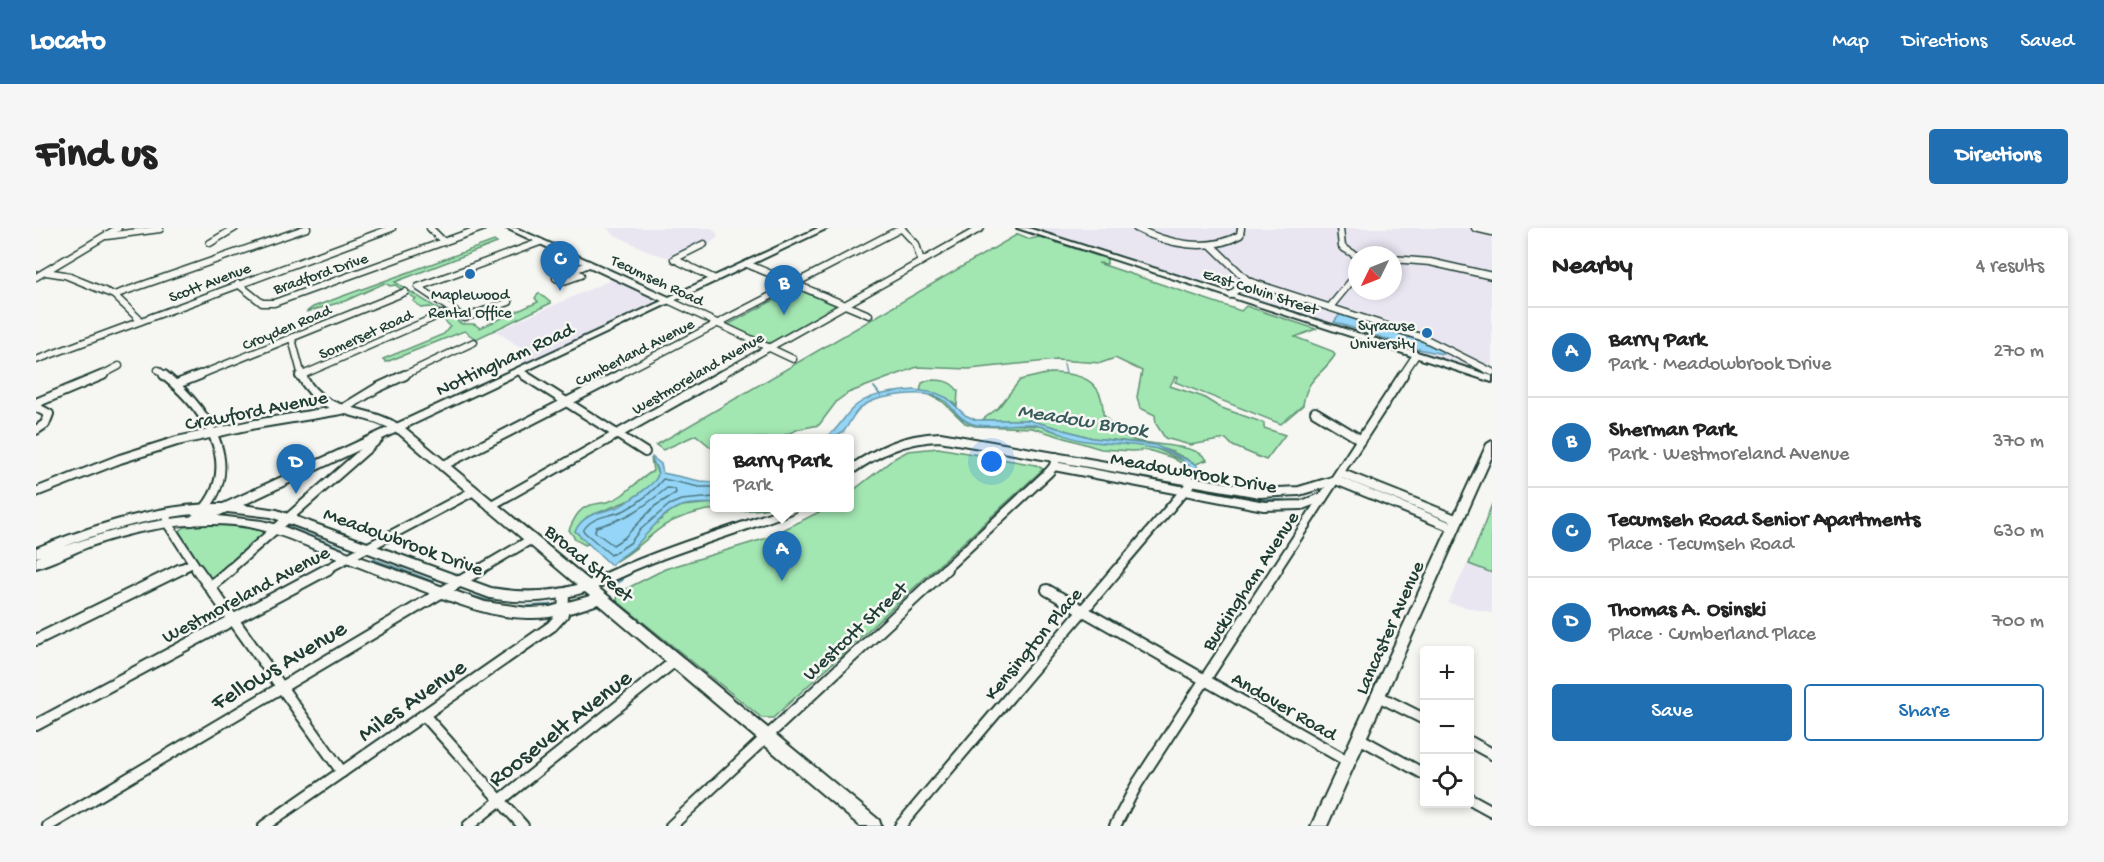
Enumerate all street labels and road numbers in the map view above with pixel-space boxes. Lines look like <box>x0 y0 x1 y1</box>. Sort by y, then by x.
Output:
street label: Bradford Drive <box>270 250 372 301</box>
street label: Tecumseh Road <box>606 252 707 313</box>
street label: Scott Avenue <box>167 260 255 309</box>
street label: East Colvin Street <box>1200 266 1321 321</box>
street label: Croyden Road <box>240 301 336 356</box>
street label: Somerset Road <box>317 306 418 365</box>
street label: Cumberland Avenue <box>573 316 699 392</box>
street label: Nottingham Road <box>433 318 580 403</box>
street label: Westmoreland Avenue <box>629 329 769 421</box>
street label: Crawford Avenue <box>183 387 331 438</box>
street label: Meadowbrook Drive <box>1108 448 1279 501</box>
street label: Meadowbrook Drive <box>320 504 487 583</box>
street label: Buckingham Avenue <box>1198 507 1306 657</box>
street label: Broad Street <box>538 520 638 610</box>
street label: Westmoreland Avenue <box>159 542 335 650</box>
street label: Lancaster Avenue <box>1351 558 1431 699</box>
street label: Westcott Street <box>799 577 915 687</box>
street label: Kensington Place <box>981 584 1089 706</box>
street label: Fellows Avenue <box>206 615 353 719</box>
street label: Miles Avenue <box>353 653 474 750</box>
street label: Roosevelt Avenue <box>483 664 639 795</box>
street label: Andover Road <box>1226 669 1342 749</box>

